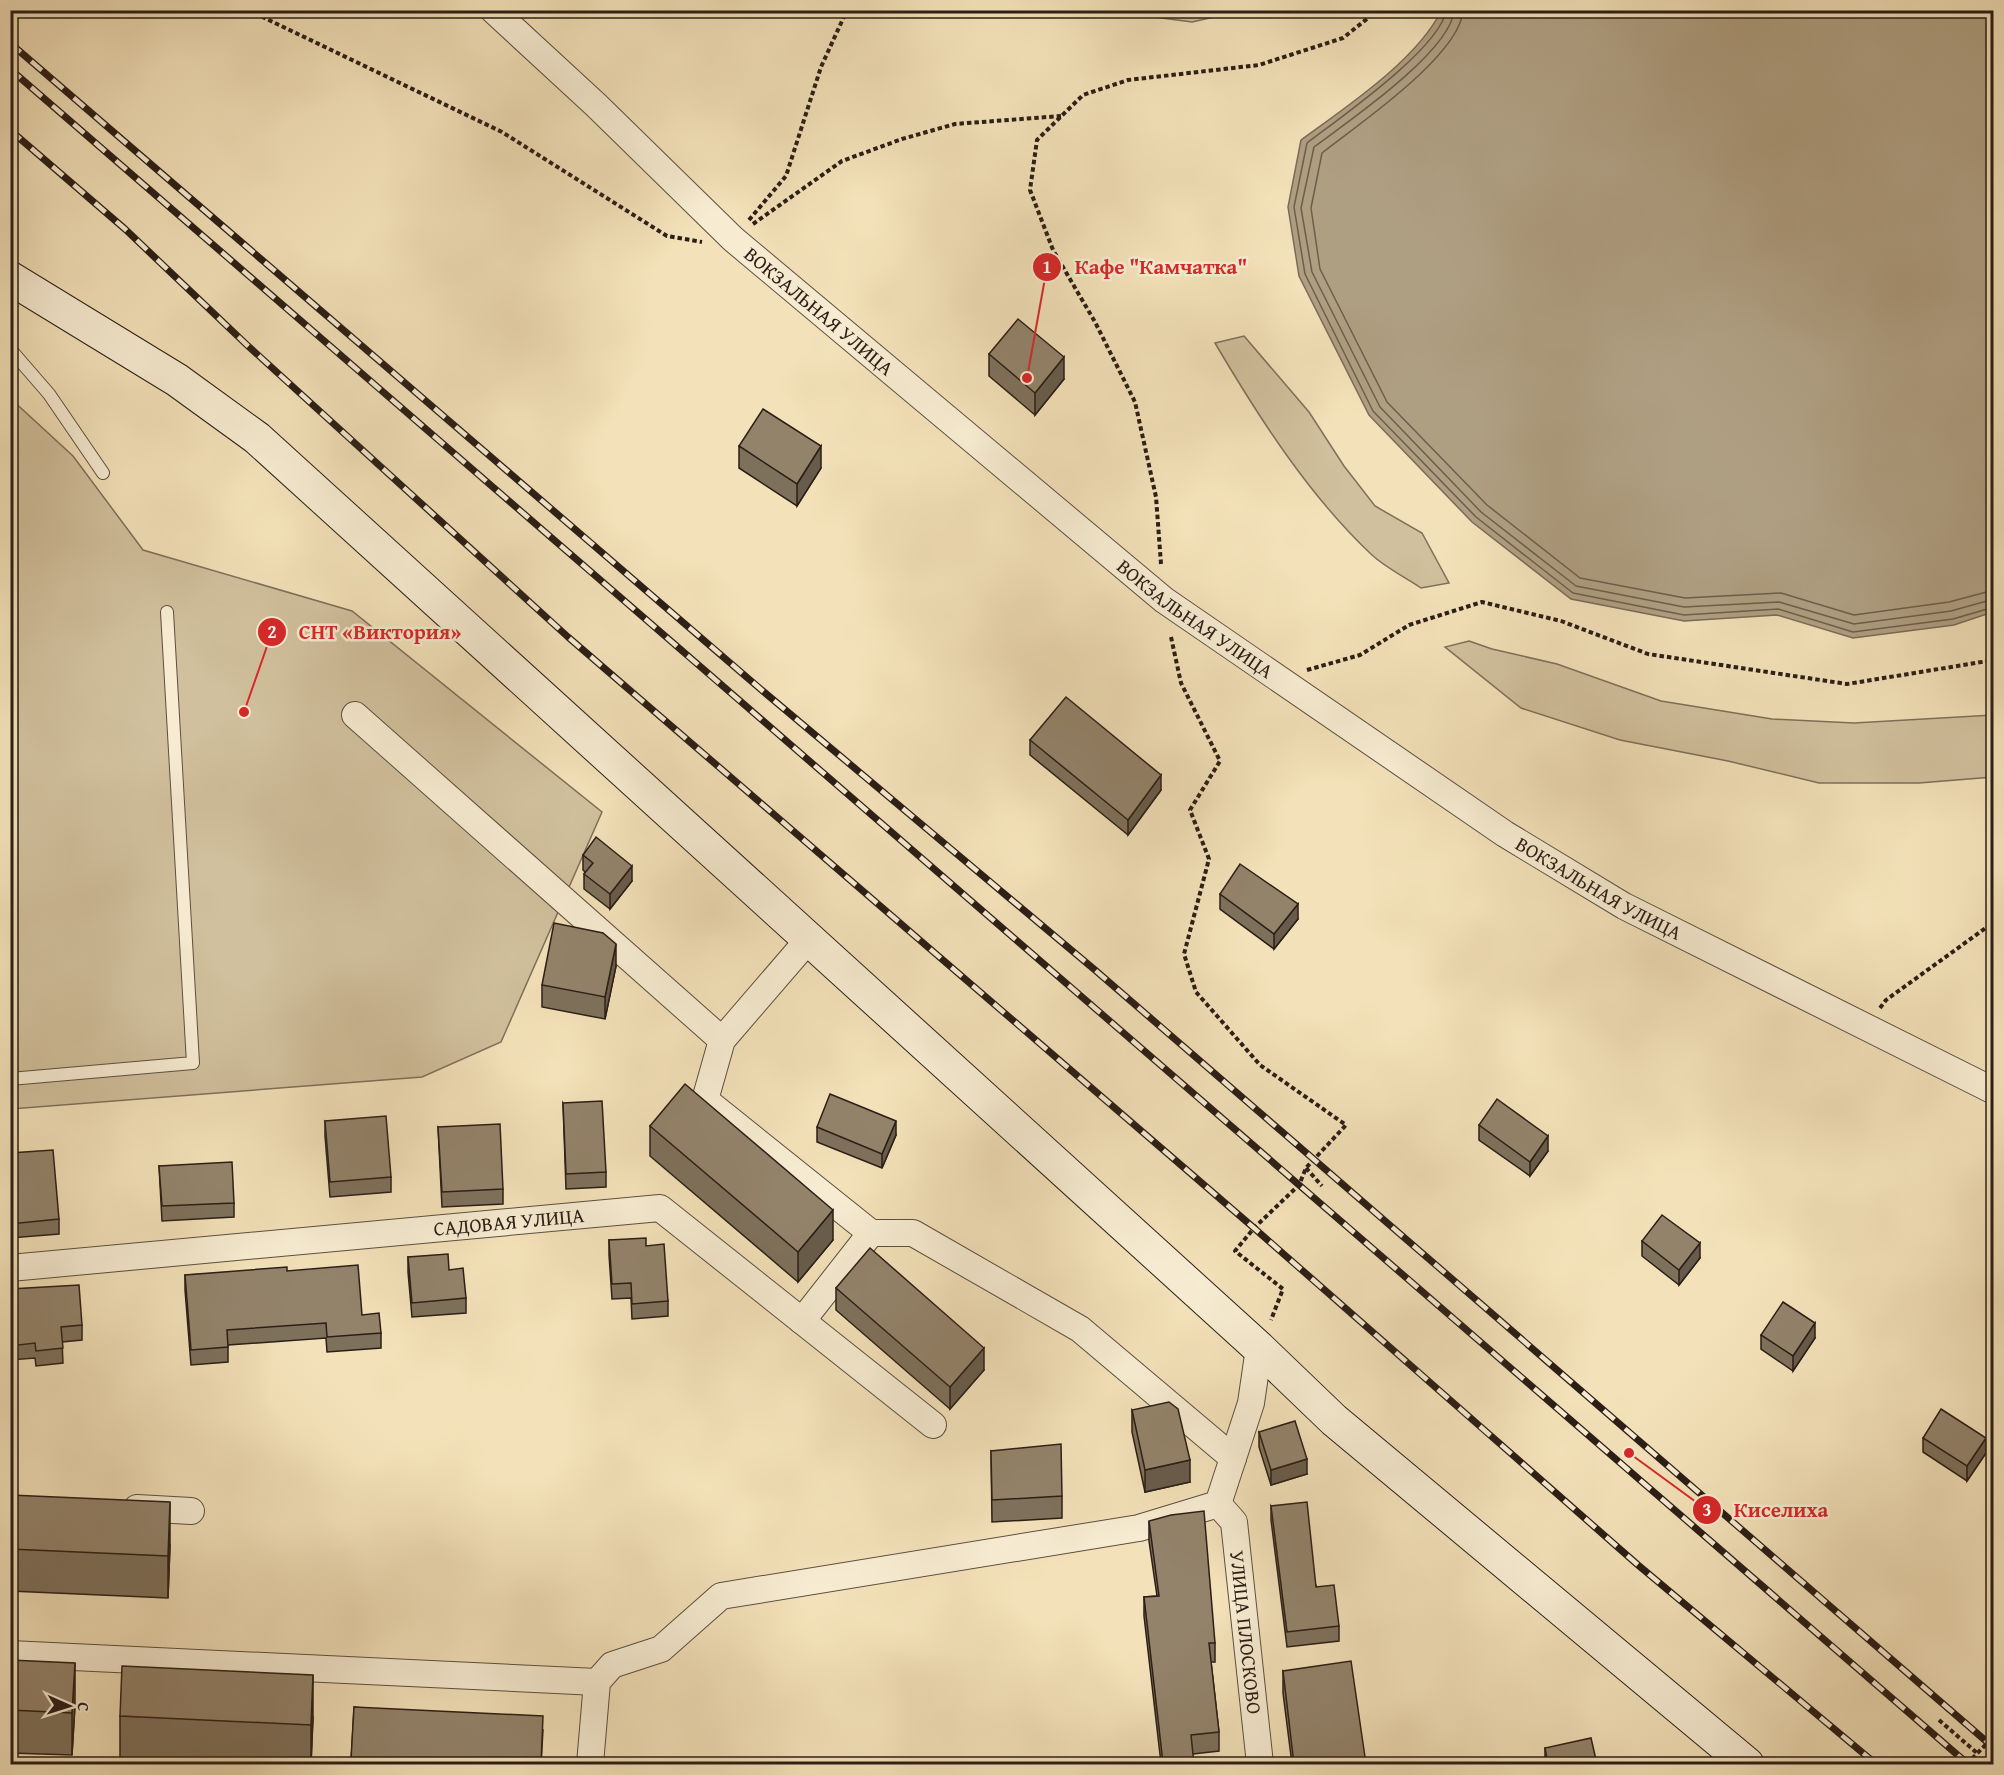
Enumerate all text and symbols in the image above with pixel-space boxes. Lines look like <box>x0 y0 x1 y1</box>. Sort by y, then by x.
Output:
street label: ВОКЗАЛЬНАЯ УЛИЦА <box>738 239 900 382</box>
callout: Кафе "Камчатка" <box>1032 247 1259 286</box>
text: Кафе "Камчатка" <box>1075 251 1247 282</box>
text: 1 <box>1042 253 1052 280</box>
street label: ВОКЗАЛЬНАЯ УЛИЦА <box>1111 552 1279 685</box>
callout: СНТ «Виктория» <box>257 613 473 652</box>
text: СНТ «Виктория» <box>299 616 461 647</box>
text: 2 <box>267 618 277 645</box>
street label: ВОКЗАЛЬНАЯ УЛИЦА <box>1510 829 1687 947</box>
street label: САДОВАЯ УЛИЦА <box>432 1200 585 1243</box>
callout: Киселиха <box>1692 1490 1840 1529</box>
text: Киселиха <box>1734 1494 1829 1525</box>
text: 3 <box>1702 1496 1712 1523</box>
street label: УЛИЦА ПЛОСКОВО <box>1223 1549 1270 1715</box>
north arrow <box>39 1676 99 1736</box>
text: С <box>72 1702 96 1712</box>

